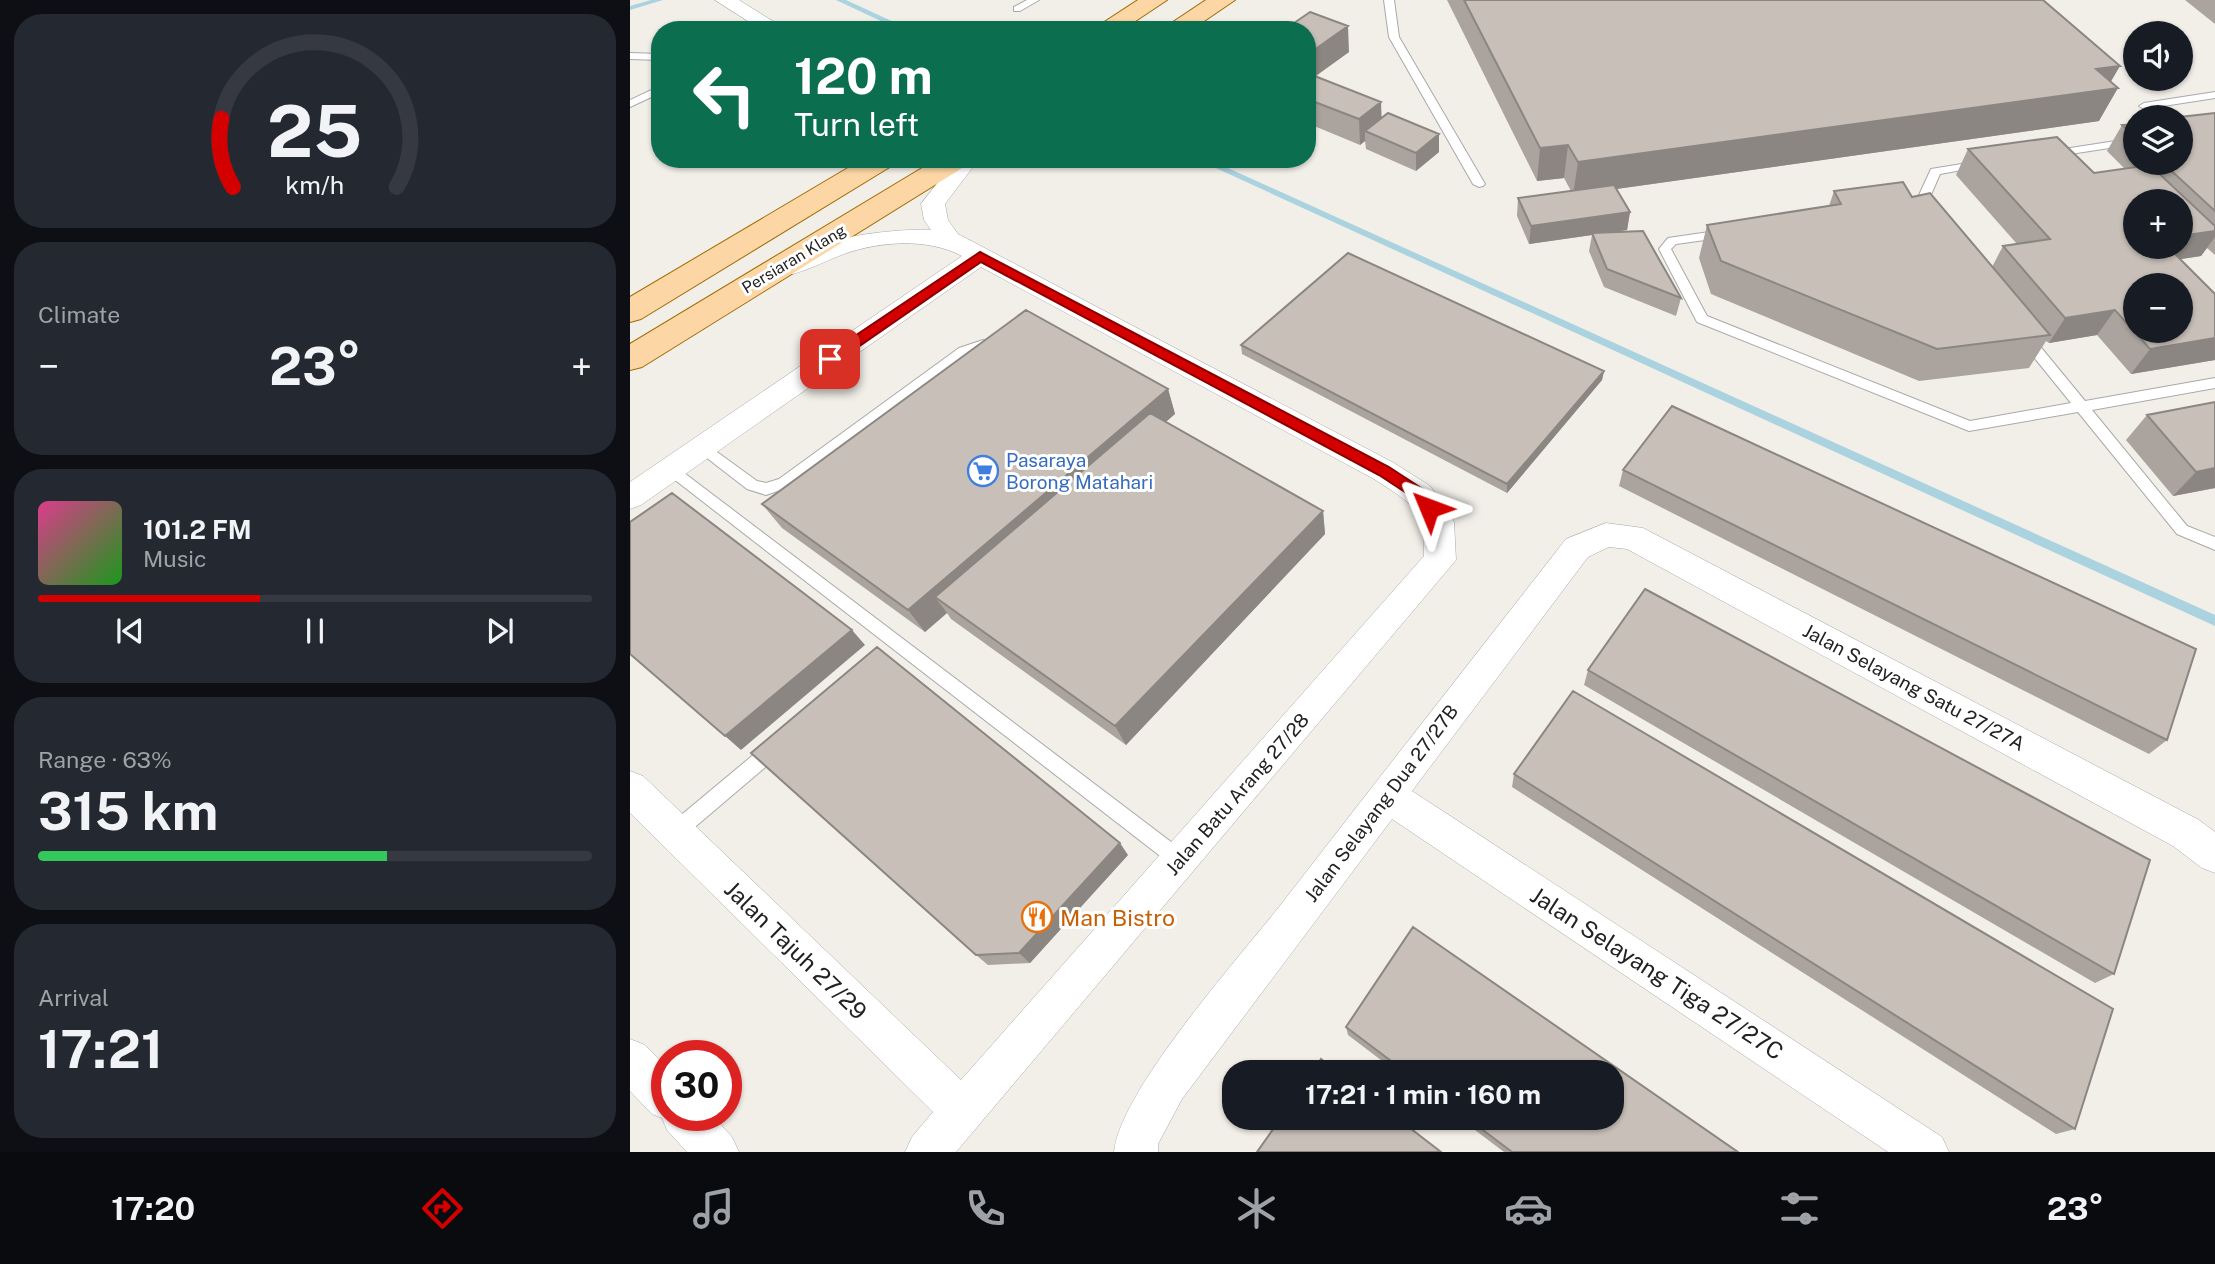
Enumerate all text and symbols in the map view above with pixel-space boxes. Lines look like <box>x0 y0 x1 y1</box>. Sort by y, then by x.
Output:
map controls <box>2123 21 2193 343</box>
button: sound <box>2123 21 2193 91</box>
text: 120 m <box>794 47 933 105</box>
icon: left <box>679 49 770 140</box>
text: 25 <box>267 88 363 173</box>
button: layers <box>2123 105 2193 175</box>
text: Turn left <box>794 106 919 143</box>
text: km/h <box>286 170 344 200</box>
button: + <box>2123 189 2193 259</box>
street label: Persiaran Klang <box>739 220 849 297</box>
button: − <box>2123 273 2193 343</box>
text: Climate <box>38 301 120 328</box>
pin <box>800 329 860 389</box>
text: 23° <box>269 336 361 397</box>
icon: arrive <box>811 340 849 378</box>
text: − <box>38 344 59 389</box>
text: + <box>571 344 592 389</box>
place label: Pasaraya Borong Matahari <box>1006 449 1153 493</box>
supermarket icon: Pasaraya Borong Matahari <box>966 454 1000 488</box>
position arrow <box>1392 471 1466 545</box>
text: 101.2 FM <box>143 514 252 545</box>
text: Music <box>143 545 207 572</box>
icon: previous <box>111 612 149 650</box>
icon: pause <box>296 612 334 650</box>
icon: next <box>481 612 519 650</box>
street label: Jalan Selayang Satu 27/27A <box>1799 619 2029 755</box>
street label: Jalan Selayang Dua 27/27B <box>1300 700 1462 906</box>
street label: Jalan Batu Arang 27/28 <box>1161 709 1313 879</box>
text: Range · 63% <box>38 746 172 773</box>
text: 315 km <box>38 781 218 842</box>
street label: Jalan Tajuh 27/29 <box>719 875 873 1025</box>
street label: Jalan Selayang Tiga 27/27C <box>1525 881 1789 1065</box>
restaurant icon: Man Bistro <box>1020 900 1054 934</box>
place label: Man Bistro <box>1060 904 1175 931</box>
text: Arrival <box>38 984 109 1011</box>
text: 17:21 <box>38 1019 163 1080</box>
speed limit sign: 30 <box>651 1040 742 1131</box>
text: 17:21 · 1 min · 160 m <box>1305 1079 1541 1110</box>
icon: directions <box>418 1184 467 1233</box>
icon: music <box>689 1184 738 1233</box>
icon: phone <box>961 1184 1010 1233</box>
icon: climate <box>1232 1184 1281 1233</box>
icon: car <box>1504 1184 1553 1233</box>
icon: filters <box>1775 1184 1824 1233</box>
text: 17:20 <box>111 1190 195 1227</box>
text: 23° <box>2047 1190 2104 1227</box>

